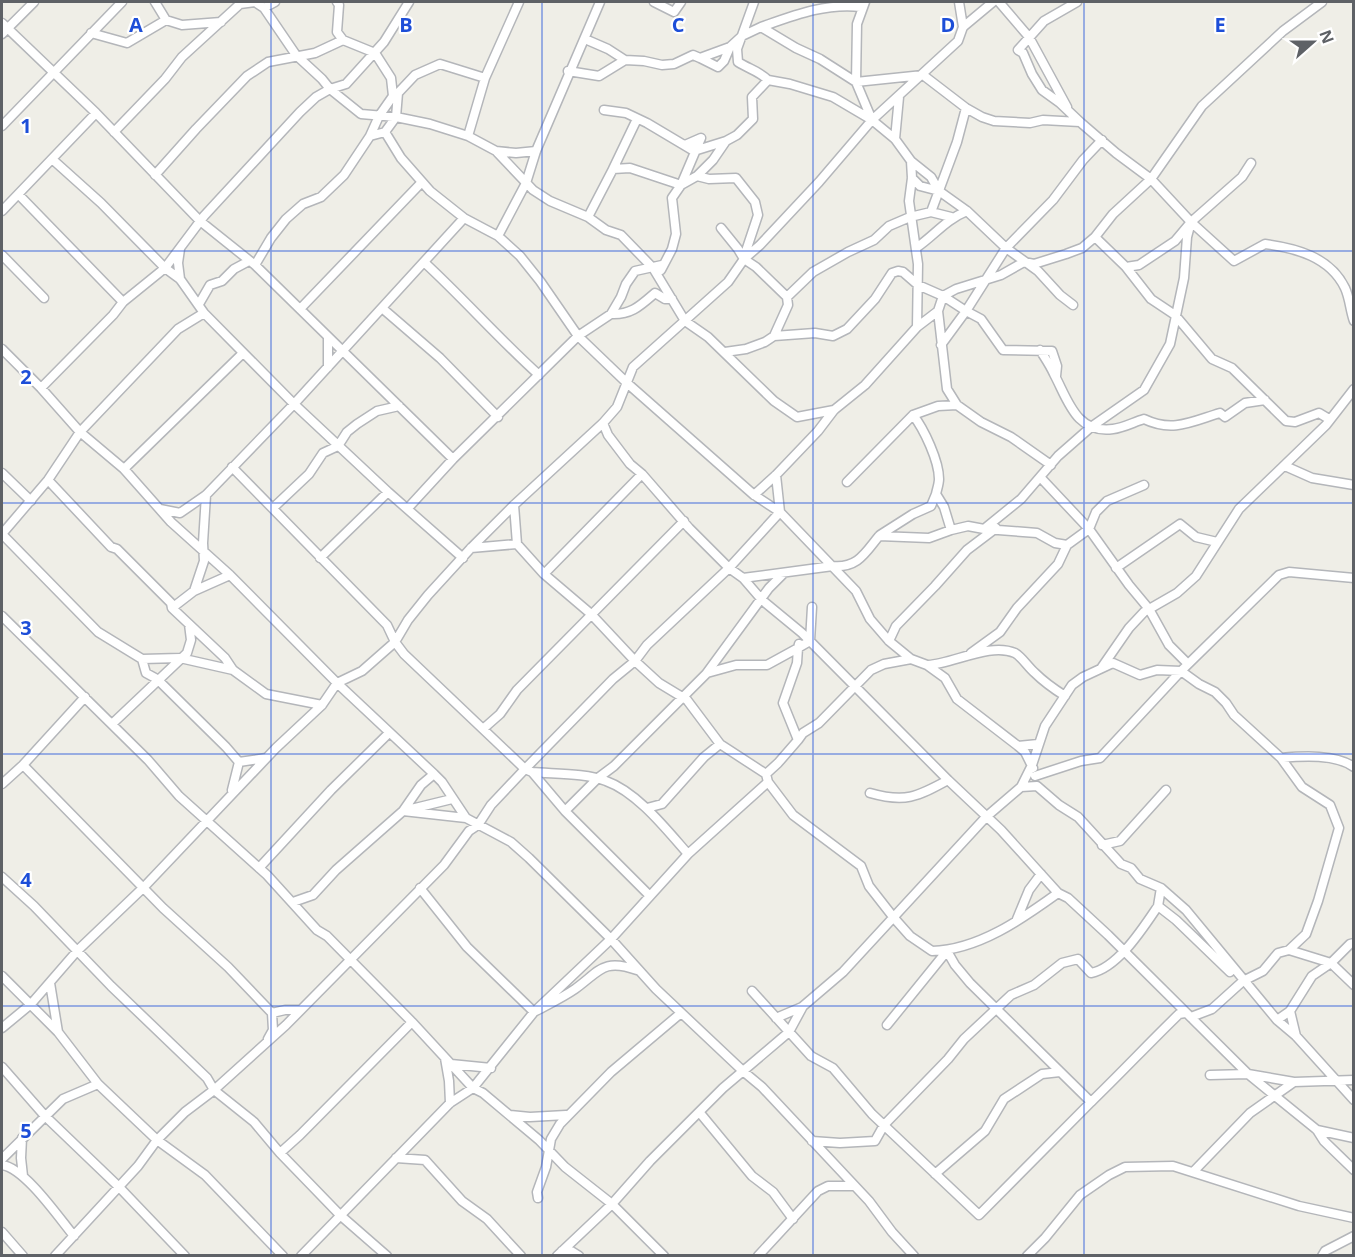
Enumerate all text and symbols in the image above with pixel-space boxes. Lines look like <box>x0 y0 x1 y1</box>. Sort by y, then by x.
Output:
text: A <box>129 11 143 38</box>
text: B <box>399 11 413 38</box>
text: C <box>672 11 685 38</box>
text: D <box>941 11 955 38</box>
text: E <box>1214 11 1226 38</box>
north arrow <box>1283 12 1343 72</box>
text: N <box>1314 27 1340 47</box>
text: 1 <box>20 112 32 139</box>
text: 2 <box>20 363 32 390</box>
text: 3 <box>20 614 32 641</box>
text: 4 <box>20 866 32 893</box>
text: 5 <box>20 1117 32 1144</box>

